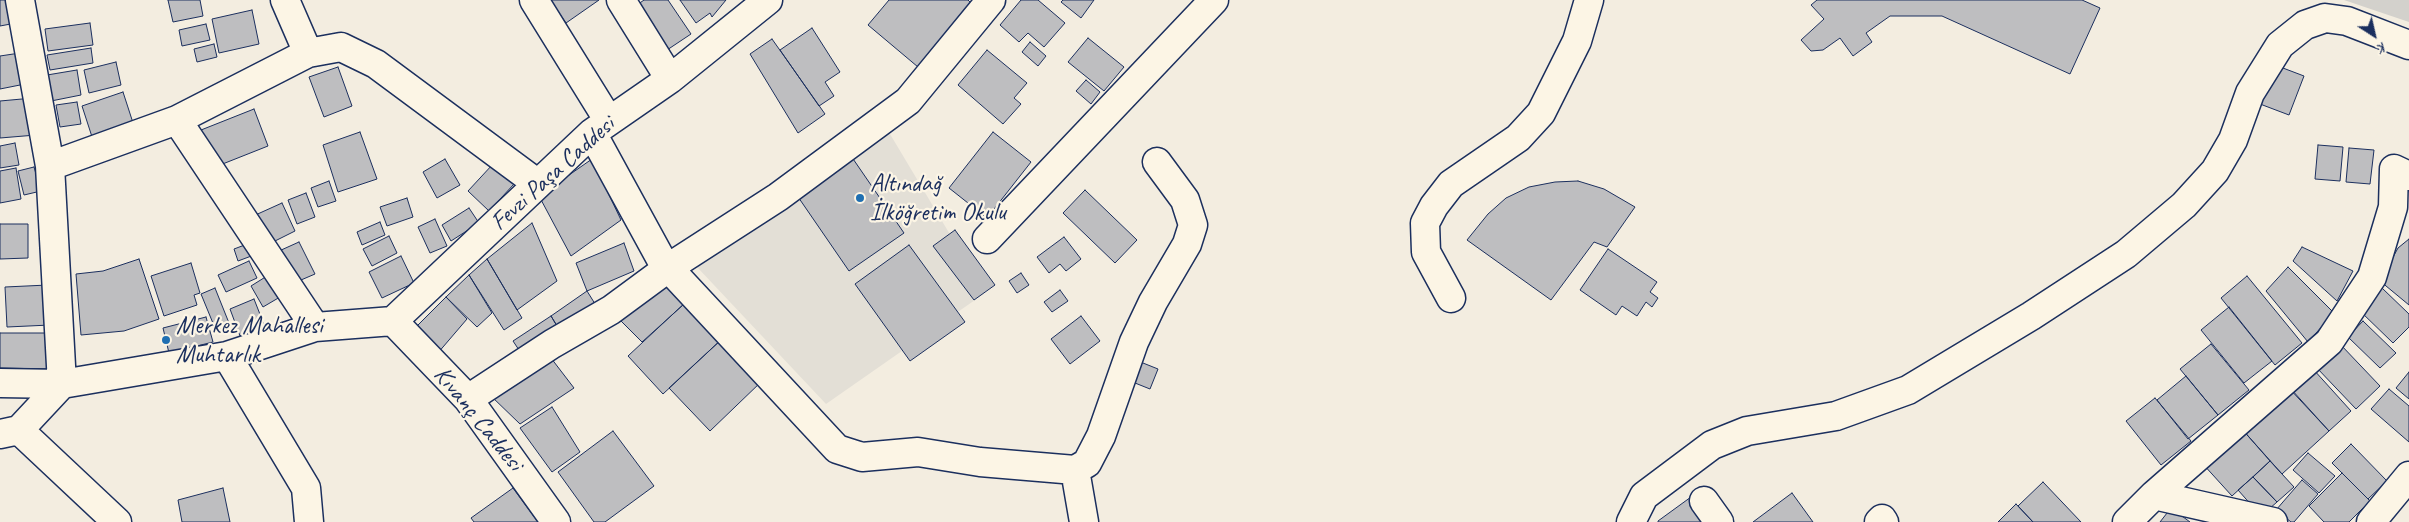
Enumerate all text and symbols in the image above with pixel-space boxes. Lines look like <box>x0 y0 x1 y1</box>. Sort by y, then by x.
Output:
north arrow <box>2349 10 2399 60</box>
text: K <box>2375 39 2391 57</box>
street label: Fevzi Paşa Caddesi <box>485 110 621 238</box>
place label: Altındağ İlköğretim Okulu <box>870 169 1006 228</box>
marker: Altındağ İlköğretim Okulu <box>854 192 866 204</box>
place label: Merkez Mahallesi Muhtarlık <box>176 311 323 370</box>
marker: Merkez Mahallesi Muhtarlık <box>160 334 172 346</box>
street label: Kıvanç Caddesi <box>427 361 529 477</box>

